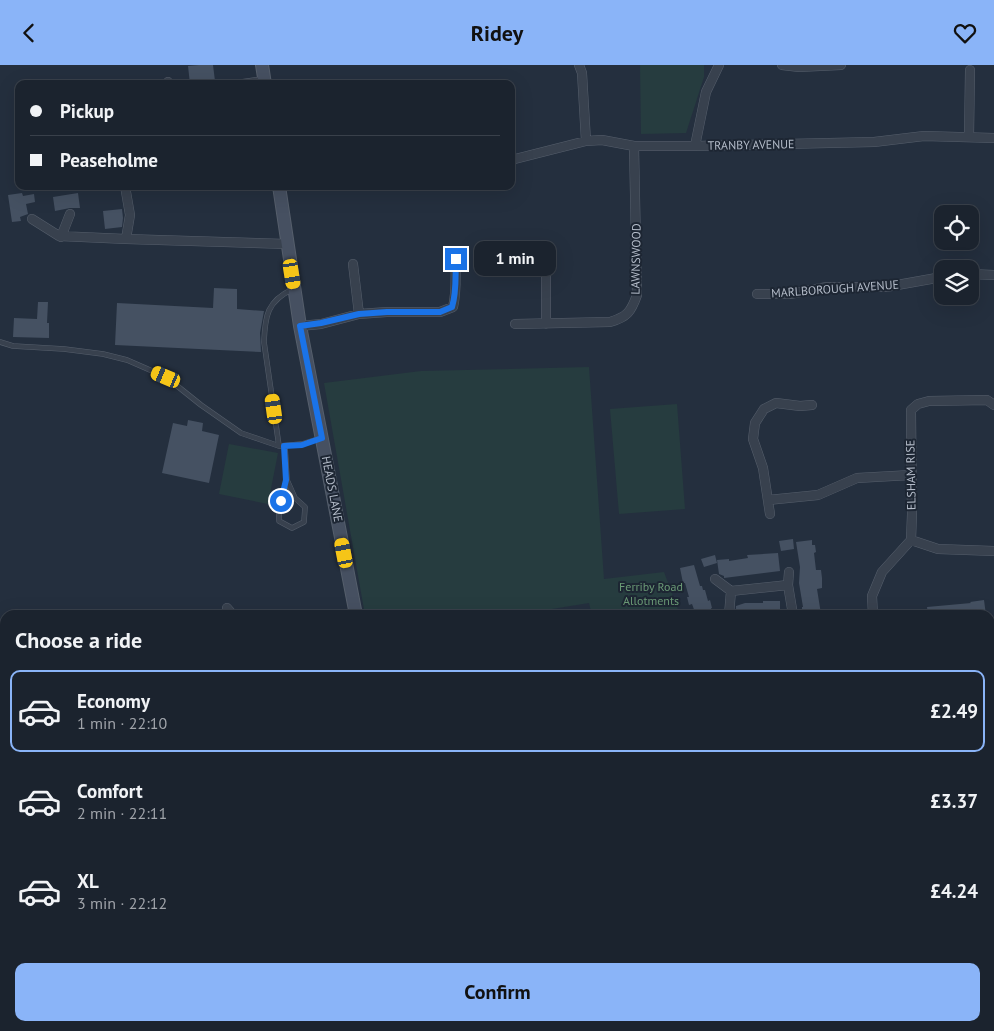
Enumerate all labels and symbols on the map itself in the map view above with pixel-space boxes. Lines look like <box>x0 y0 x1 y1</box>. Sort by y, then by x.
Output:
street label: TRANBY AVENUE <box>707 136 795 153</box>
street label: LAWNSWOOD <box>627 223 644 295</box>
callout: 1 min <box>474 241 556 277</box>
route end <box>445 248 467 270</box>
car <box>282 258 301 290</box>
street label: MARLBOROUGH AVENUE <box>771 277 899 300</box>
car <box>149 364 182 390</box>
car <box>264 393 283 425</box>
street label: ELSHAM RISE <box>902 440 919 510</box>
street label: HEADS LANE <box>319 455 346 523</box>
route start <box>270 490 292 512</box>
car <box>333 537 354 569</box>
park label: Ferriby Road Allotments <box>619 579 683 608</box>

